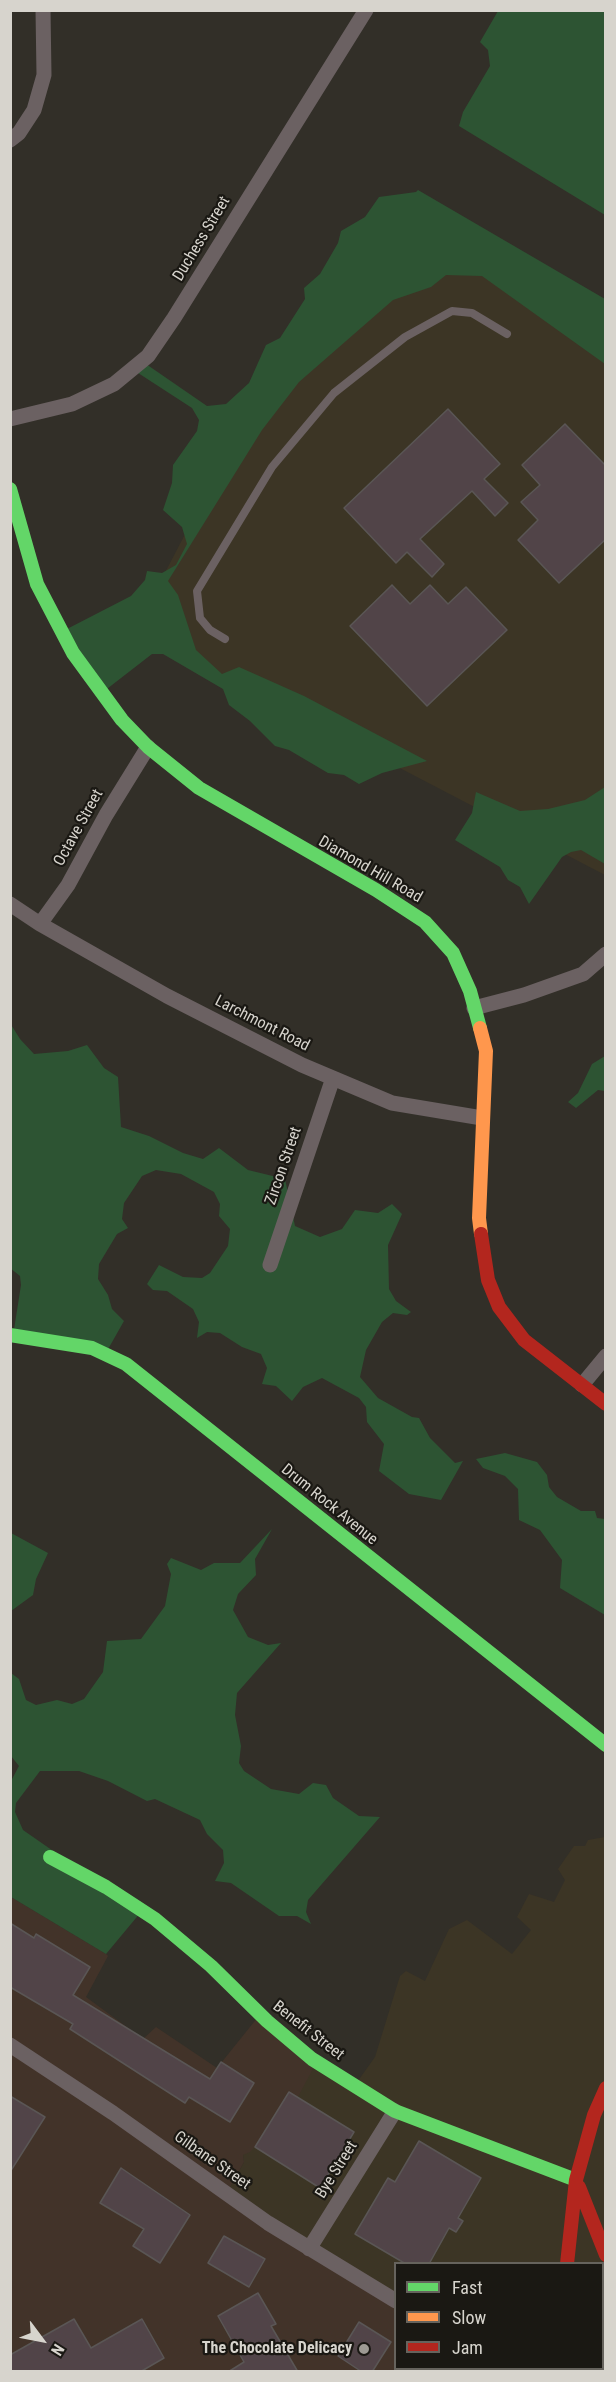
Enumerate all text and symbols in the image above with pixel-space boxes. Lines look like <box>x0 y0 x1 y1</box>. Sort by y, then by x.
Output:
street label: Duchess Street <box>169 193 235 285</box>
street label: Octave Street <box>50 786 108 870</box>
street label: Diamond Hill Road <box>315 833 425 907</box>
street label: Larchmont Road <box>212 992 312 1056</box>
street label: Zircon Street <box>262 1125 306 1207</box>
street label: Drum Rock Avenue <box>277 1460 381 1550</box>
street label: Benefit Street <box>269 1997 347 2065</box>
street label: Gilbane Street <box>170 2128 254 2194</box>
street label: Bye Street <box>312 2138 362 2202</box>
legend <box>394 2262 604 2370</box>
text: Fast <box>452 2277 483 2298</box>
text: Slow <box>452 2307 486 2328</box>
north arrow <box>12 2310 72 2370</box>
text: Jam <box>452 2337 483 2358</box>
place label: The Chocolate Delicacy <box>202 2339 352 2359</box>
text: N <box>47 2341 68 2359</box>
marker: The Chocolate Delicacy <box>357 2342 371 2356</box>

